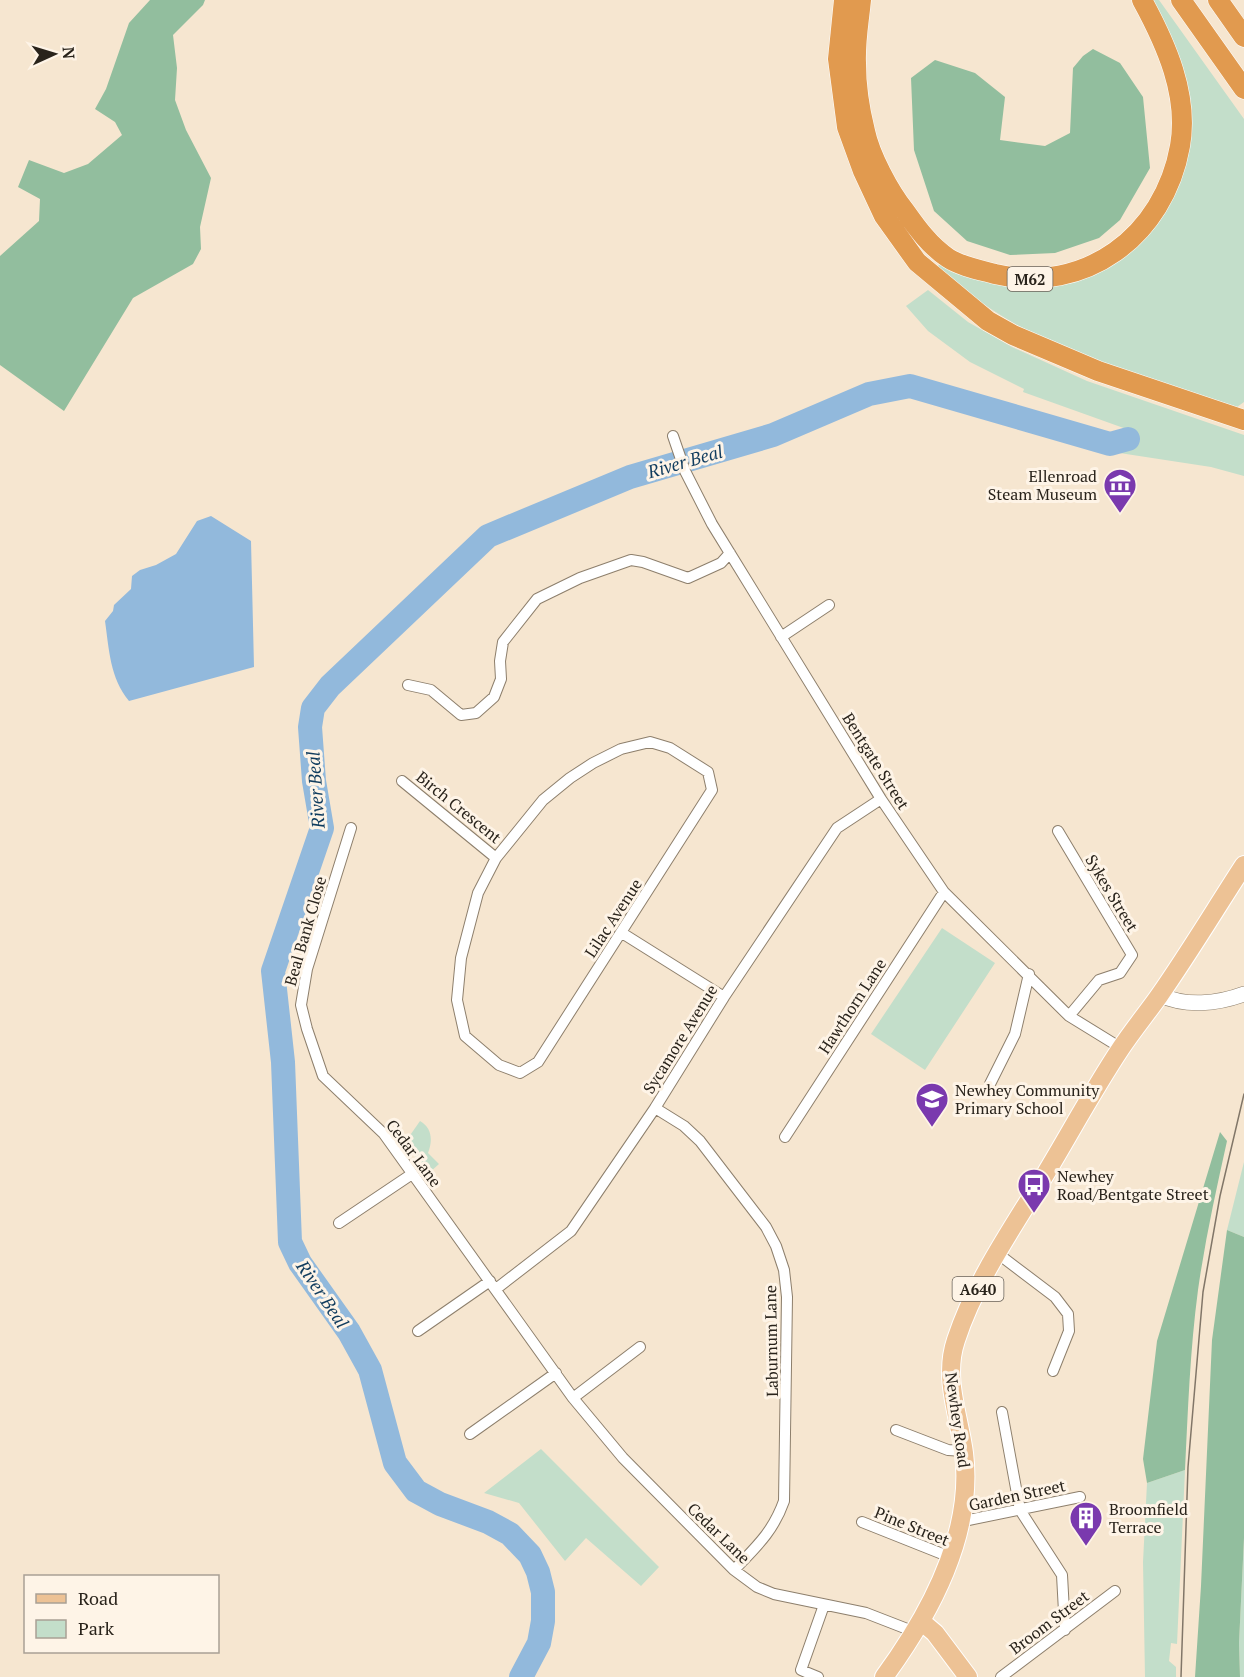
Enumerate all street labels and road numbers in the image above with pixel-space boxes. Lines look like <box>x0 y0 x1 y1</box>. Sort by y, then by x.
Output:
road number: M62 <box>1008 267 1052 291</box>
street label: Bentgate Street <box>837 708 915 814</box>
street label: Birch Crescent <box>412 766 506 848</box>
street label: Sykes Street <box>1080 850 1144 936</box>
street label: Beal Bank Close <box>279 874 331 988</box>
street label: Lilac Avenue <box>579 874 647 962</box>
street label: Hawthorn Lane <box>813 954 891 1058</box>
street label: Sycamore Avenue <box>638 980 722 1098</box>
street label: Cedar Lane <box>381 1115 447 1191</box>
road number: A640 <box>952 1277 1004 1301</box>
street label: Laburnum Lane <box>759 1285 783 1397</box>
street label: Newhey Road <box>940 1371 976 1469</box>
street label: Garden Street <box>967 1474 1067 1516</box>
street label: Cedar Lane <box>683 1498 755 1568</box>
street label: Pine Street <box>871 1501 953 1551</box>
street label: Broom Street <box>1005 1585 1093 1659</box>

